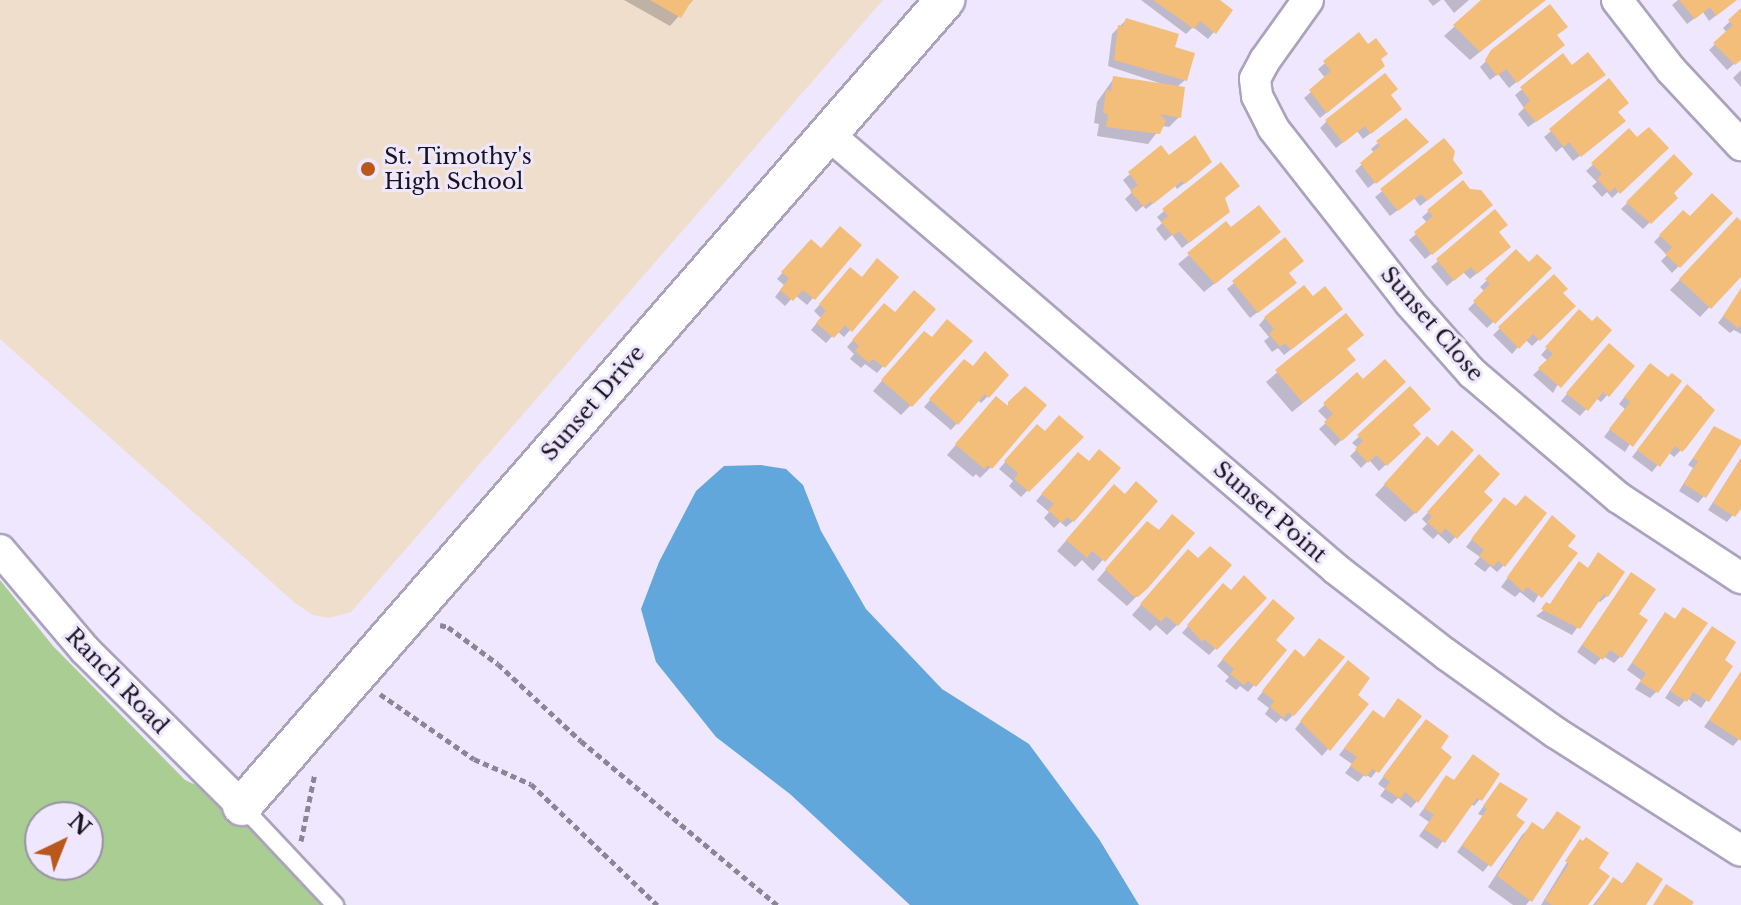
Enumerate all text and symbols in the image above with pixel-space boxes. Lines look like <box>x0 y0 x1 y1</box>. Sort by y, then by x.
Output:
place label: St. Timothy's High School <box>384 143 533 194</box>
marker: St. Timothy's High School <box>359 160 377 178</box>
street label: Sunset Close <box>1375 261 1489 387</box>
street label: Sunset Drive <box>536 340 650 466</box>
street label: Sunset Point <box>1208 456 1332 568</box>
street label: Ranch Road <box>60 623 174 739</box>
north arrow <box>24 801 104 881</box>
text: N <box>63 808 96 841</box>

